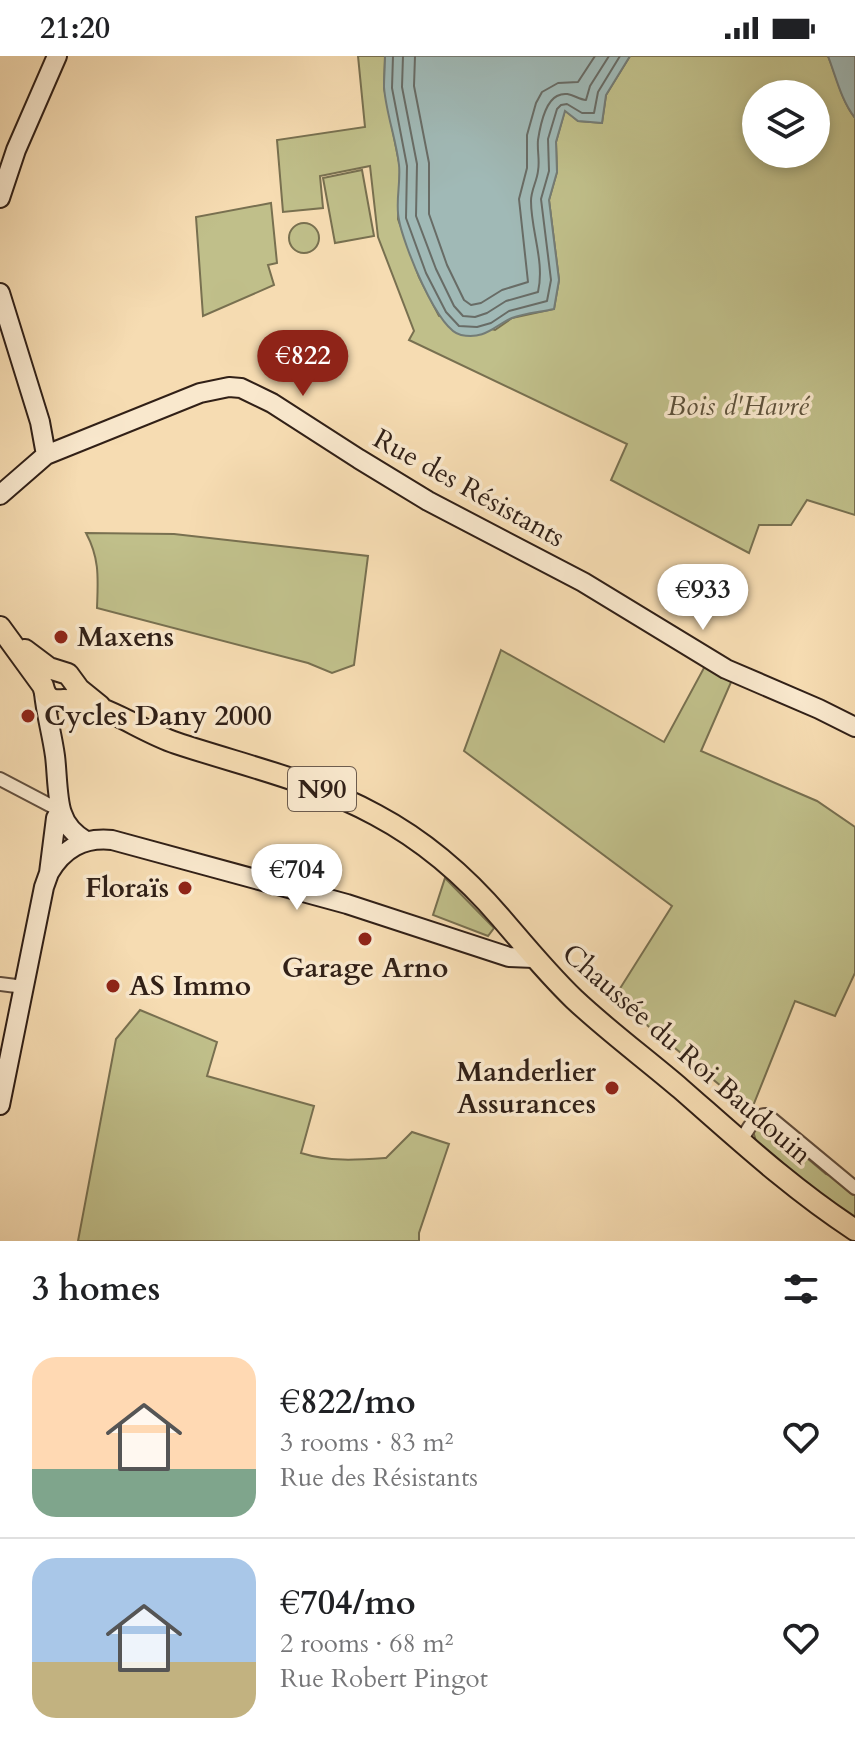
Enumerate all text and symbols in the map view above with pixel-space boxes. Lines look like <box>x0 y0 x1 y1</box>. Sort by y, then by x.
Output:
text: 21:20 <box>40 8 110 49</box>
map controls <box>742 80 830 168</box>
button: layers <box>742 80 830 168</box>
pin: €822 <box>256 330 350 398</box>
text: €822 <box>275 338 331 373</box>
park label: Bois d'Havré <box>667 387 811 425</box>
street label: Rue des Résistants <box>367 420 571 556</box>
pin: €933 <box>656 564 750 632</box>
text: €933 <box>675 572 731 607</box>
place label: Maxens <box>77 618 174 656</box>
marker: Maxens <box>52 628 70 646</box>
place label: Cycles Dany 2000 <box>44 697 272 735</box>
marker: Cycles Dany 2000 <box>19 707 37 725</box>
road number: N90 <box>288 767 356 811</box>
pin: €704 <box>250 844 344 912</box>
text: €704 <box>269 852 325 887</box>
place label: Floraïs <box>85 869 169 907</box>
marker: Floraïs <box>176 879 194 897</box>
marker: Garage Arno <box>356 930 374 948</box>
street label: Chaussée du Roi Baudouin <box>554 935 820 1173</box>
place label: Garage Arno <box>282 949 448 987</box>
place label: AS Immo <box>129 967 251 1005</box>
marker: AS Immo <box>104 977 122 995</box>
place label: Manderlier Assurances <box>456 1053 597 1123</box>
marker: Manderlier Assurances <box>603 1079 621 1097</box>
text: 3 homes <box>32 1266 160 1312</box>
icon: filters <box>779 1267 823 1311</box>
text: €822/mo <box>280 1379 416 1425</box>
icon: home <box>96 1389 192 1485</box>
icon: heart <box>779 1415 823 1459</box>
text: 3 rooms · 83 m² <box>280 1425 453 1460</box>
text: Rue des Résistants <box>280 1460 478 1495</box>
text: €704/mo <box>280 1580 416 1626</box>
icon: home <box>96 1590 192 1686</box>
icon: heart <box>779 1616 823 1660</box>
text: 2 rooms · 68 m² <box>280 1626 453 1661</box>
text: Rue Robert Pingot <box>280 1661 488 1696</box>

